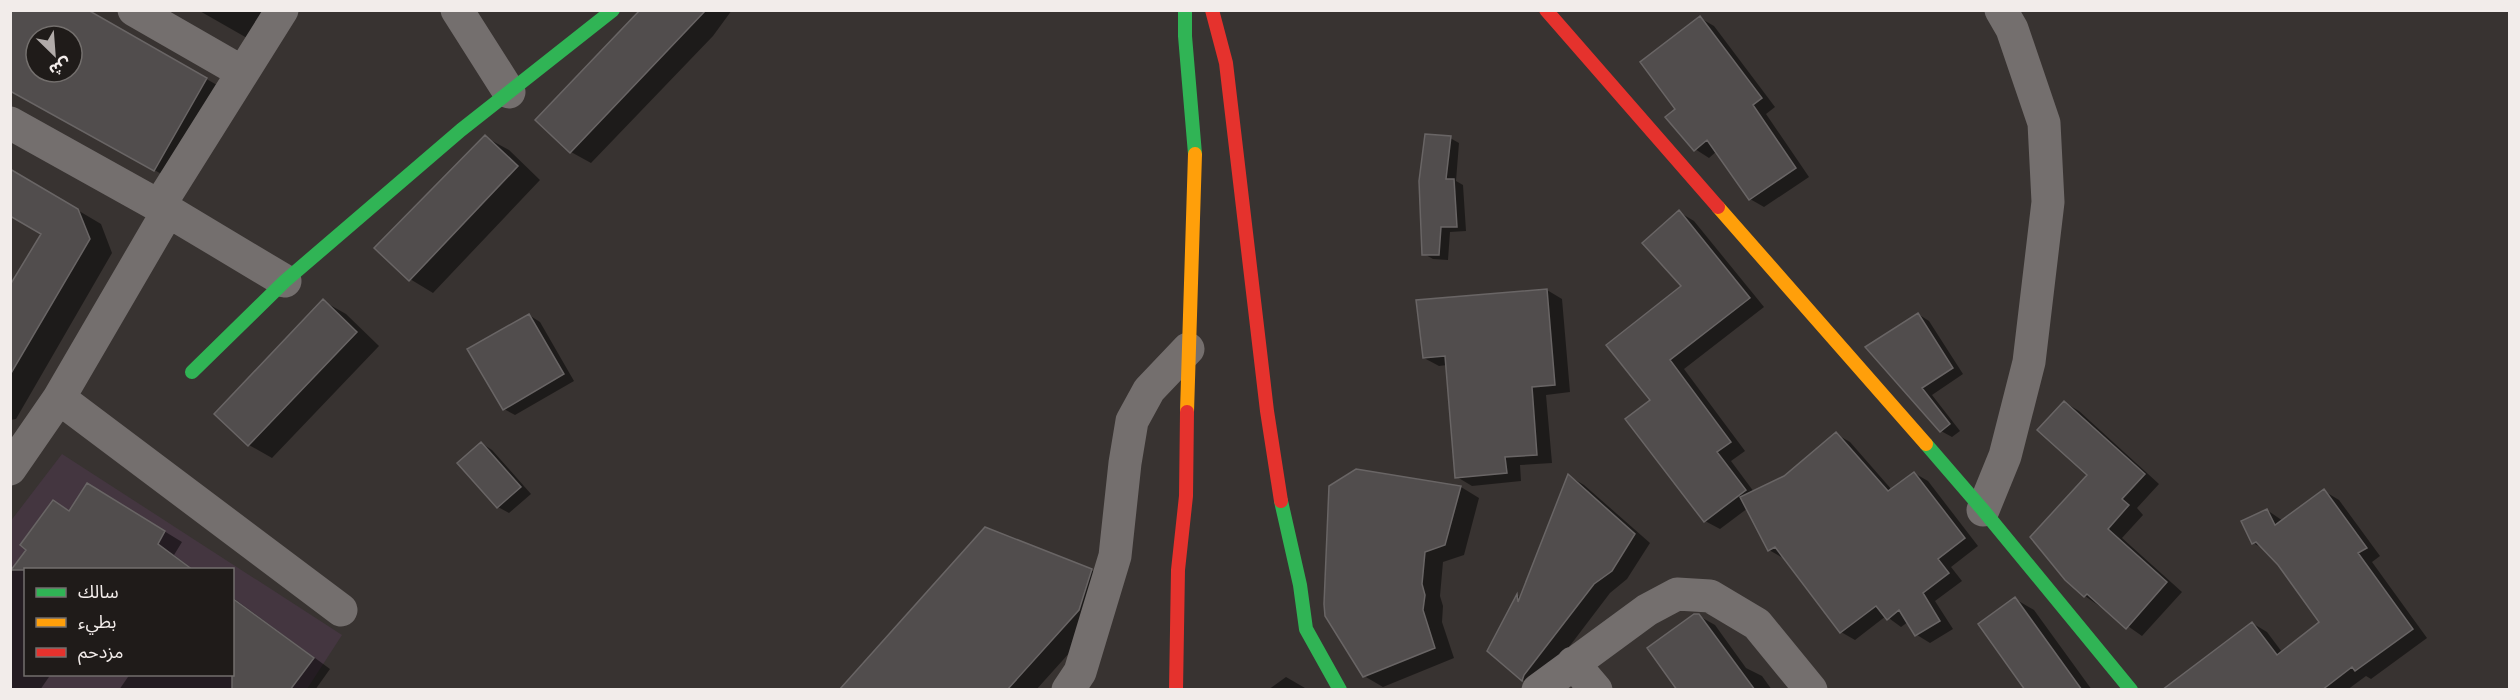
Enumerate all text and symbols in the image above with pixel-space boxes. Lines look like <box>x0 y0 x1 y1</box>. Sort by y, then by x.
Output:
north arrow <box>24 24 84 84</box>
text: ش <box>46 53 74 80</box>
legend <box>24 568 234 676</box>
text: سالك <box>78 581 119 603</box>
text: بطيء <box>78 611 116 635</box>
text: مزدحم <box>78 641 123 665</box>

